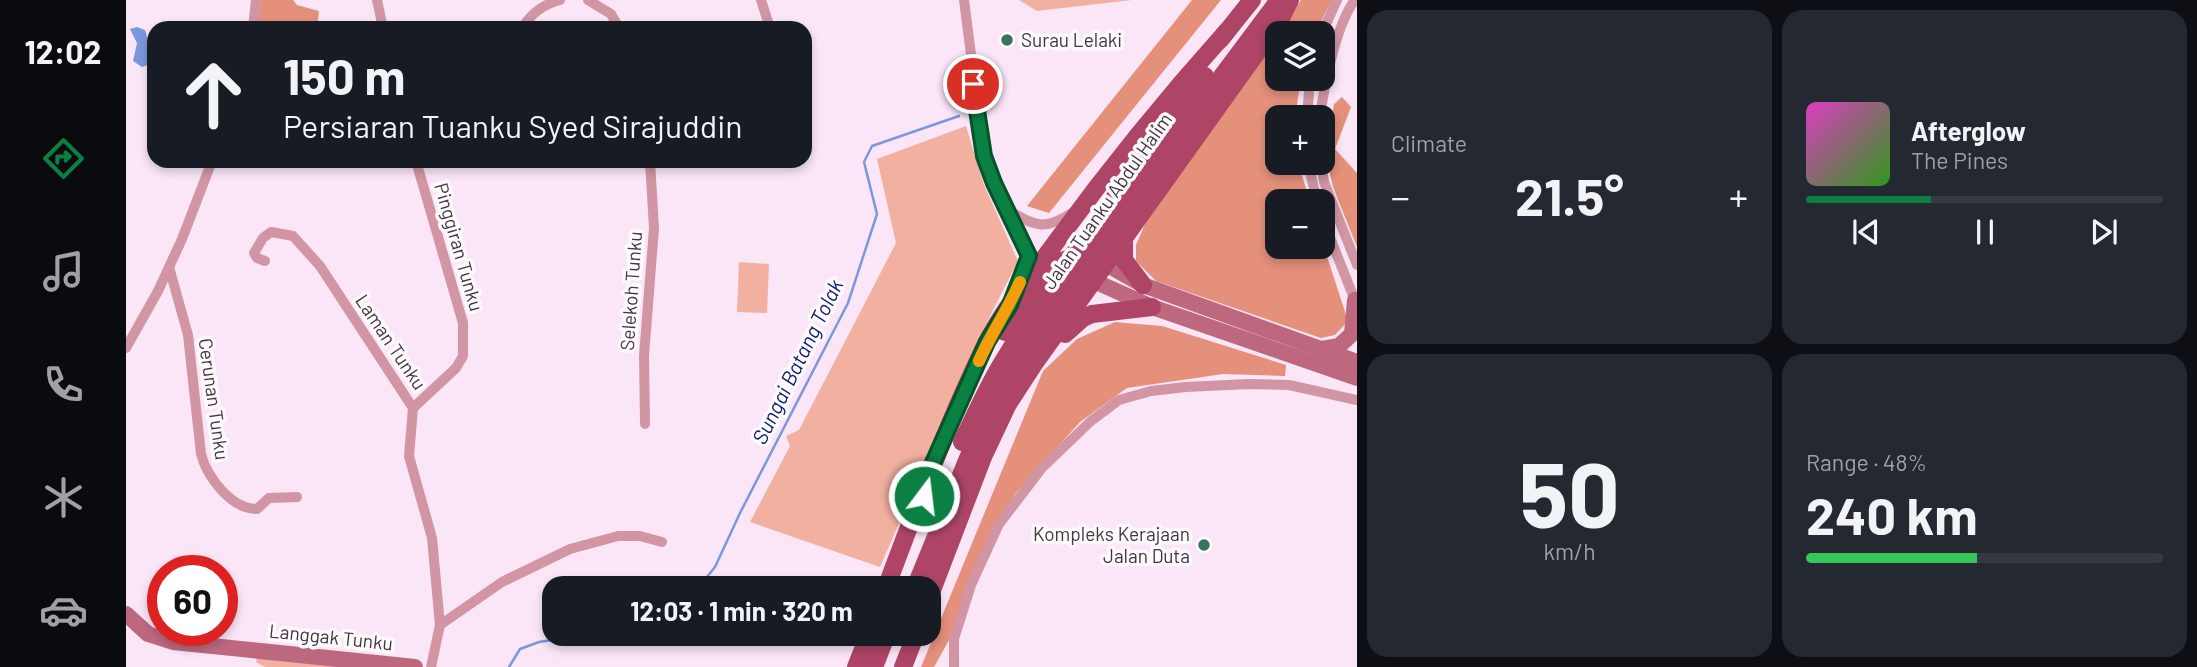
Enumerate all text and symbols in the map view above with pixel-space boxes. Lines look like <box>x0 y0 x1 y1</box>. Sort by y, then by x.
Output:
map controls <box>1265 21 1335 259</box>
button: layers <box>1265 21 1335 91</box>
place label: Surau Lelaki <box>1021 28 1122 51</box>
text: 12:02 <box>24 32 102 70</box>
marker: Surau Lelaki <box>999 32 1015 48</box>
text: 150 m <box>283 46 405 105</box>
icon: ahead <box>168 49 259 140</box>
pin <box>943 54 1003 114</box>
icon: arrive <box>954 65 992 103</box>
button: + <box>1265 105 1335 175</box>
text: Persiaran Tuanku Syed Sirajuddin <box>283 106 743 144</box>
street label: Jalan Tuanku Abdul Halim <box>1037 108 1176 293</box>
text: Afterglow <box>1911 115 2026 146</box>
text: Climate <box>1391 129 1467 157</box>
icon: directions <box>39 134 88 183</box>
text: The Pines <box>1911 146 2008 174</box>
text: 21.5° <box>1515 164 1624 226</box>
text: − <box>1391 173 1410 219</box>
text: + <box>1729 173 1748 219</box>
street label: Pinggiran Tunku <box>430 180 489 314</box>
button: − <box>1265 189 1335 259</box>
icon: previous <box>1847 213 1885 251</box>
icon: pause <box>1966 213 2004 251</box>
icon: next <box>2085 213 2123 251</box>
street label: Selekoh Tunku <box>615 231 646 351</box>
icon: music <box>39 247 88 296</box>
water label: Sungai Batang Tolak <box>746 274 848 448</box>
street label: Laman Tunku <box>351 290 432 394</box>
street label: Cerunan Tunku <box>195 337 234 461</box>
icon: phone <box>39 360 88 409</box>
text: 50 <box>1519 437 1620 546</box>
text: Range · 48% <box>1806 448 1927 476</box>
position arrow <box>887 459 961 533</box>
icon: climate <box>39 473 88 522</box>
text: 240 km <box>1806 483 1978 545</box>
place label: Kompleks Kerajaan Jalan Duta <box>1033 522 1190 567</box>
marker: Kompleks Kerajaan Jalan Duta <box>1196 537 1212 553</box>
text: km/h <box>1543 537 1596 565</box>
speed limit sign: 60 <box>147 555 238 646</box>
icon: car <box>39 586 88 635</box>
text: 12:03 · 1 min · 320 m <box>630 595 853 626</box>
street label: Langgak Tunku <box>268 619 394 654</box>

